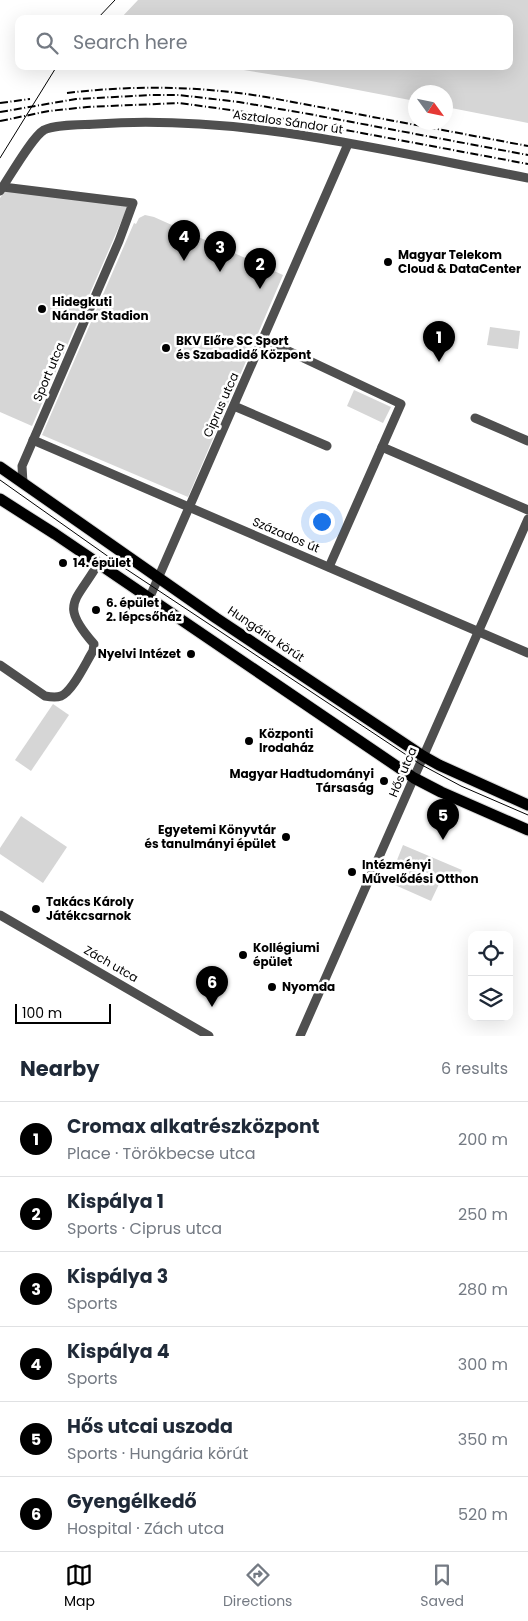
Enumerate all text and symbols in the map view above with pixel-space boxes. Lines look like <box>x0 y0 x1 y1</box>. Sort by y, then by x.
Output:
search box <box>15 15 513 70</box>
icon: search <box>33 29 61 57</box>
text: Search here <box>73 29 187 56</box>
north arrow <box>408 85 453 130</box>
street label: Asztalos Sándor út <box>232 105 344 138</box>
pin: 4 <box>168 220 200 261</box>
pin: 3 <box>204 231 236 272</box>
place label: Magyar Telekom Cloud & DataCenter <box>398 246 521 277</box>
pin: 2 <box>244 248 276 289</box>
marker: Magyar Telekom Cloud & DataCenter <box>382 256 394 268</box>
place label: Hidegkuti Nándor Stadion <box>52 293 149 324</box>
marker: Hidegkuti Nándor Stadion <box>36 303 48 315</box>
pin: 1 <box>423 321 455 362</box>
place label: BKV Előre SC Sport és Szabadidő Központ <box>176 332 311 363</box>
street label: Sport utca <box>29 340 69 404</box>
marker: BKV Előre SC Sport és Szabadidő Központ <box>160 342 172 354</box>
street label: Ciprus utca <box>199 370 242 440</box>
your location <box>309 509 335 535</box>
street label: Százados út <box>250 513 322 556</box>
place label: 14. épület <box>73 554 131 571</box>
marker: 14. épület <box>57 557 69 569</box>
place label: 6. épület 2. lépcsőház <box>106 594 182 625</box>
street label: Hungária körút <box>225 602 308 666</box>
marker: 6. épület 2. lépcsőház <box>90 604 102 616</box>
place label: Nyelvi Intézet <box>98 645 181 662</box>
marker: Nyelvi Intézet <box>185 648 197 660</box>
place label: Központi Irodaház <box>259 725 314 756</box>
marker: Központi Irodaház <box>243 735 255 747</box>
street label: Hős utca <box>384 744 421 799</box>
place label: Magyar Hadtudományi Társaság <box>229 765 374 796</box>
marker: Magyar Hadtudományi Társaság <box>378 775 390 787</box>
pin: 5 <box>427 799 459 840</box>
place label: Egyetemi Könyvtár és tanulmányi épület <box>145 821 276 852</box>
marker: Egyetemi Könyvtár és tanulmányi épület <box>280 831 292 843</box>
place label: Intézményi Művelődési Otthon <box>362 856 479 887</box>
marker: Intézményi Művelődési Otthon <box>346 866 358 878</box>
place label: Takács Károly Játékcsarnok <box>46 893 134 924</box>
marker: Takács Károly Játékcsarnok <box>30 903 42 915</box>
map controls <box>468 931 513 1021</box>
button: locate <box>468 931 513 976</box>
place label: Kollégiumi épület <box>253 939 320 970</box>
street label: Zách utca <box>81 941 142 986</box>
marker: Kollégiumi épület <box>237 949 249 961</box>
pin: 6 <box>196 966 228 1007</box>
button: layers <box>468 976 513 1021</box>
place label: Nyomda <box>282 978 335 995</box>
marker: Nyomda <box>266 981 278 993</box>
scale bar <box>15 1001 111 1024</box>
text: 100 m <box>22 1003 62 1023</box>
text: Nearby <box>20 1054 100 1083</box>
text: 6 results <box>441 1057 508 1080</box>
text: Cromax alkatrészközpont <box>67 1113 319 1140</box>
text: 1 <box>33 1128 39 1151</box>
text: 200 m <box>458 1128 508 1151</box>
text: Place · Törökbecse utca <box>67 1142 256 1165</box>
text: Kispálya 1 <box>67 1188 164 1215</box>
text: 2 <box>31 1203 41 1226</box>
text: 250 m <box>458 1203 508 1226</box>
text: Sports · Ciprus utca <box>67 1217 222 1240</box>
text: Kispálya 3 <box>67 1263 168 1290</box>
text: 3 <box>31 1278 41 1301</box>
text: 280 m <box>458 1278 508 1301</box>
text: Sports <box>67 1292 118 1315</box>
text: Kispálya 4 <box>67 1338 170 1365</box>
text: 4 <box>31 1353 41 1376</box>
text: 300 m <box>458 1353 508 1376</box>
text: Sports <box>67 1367 118 1390</box>
text: Hős utcai uszoda <box>67 1413 233 1440</box>
text: 5 <box>31 1428 41 1451</box>
text: 350 m <box>458 1428 508 1451</box>
text: Sports · Hungária körút <box>67 1442 248 1465</box>
text: Gyengélkedő <box>67 1488 197 1515</box>
text: 6 <box>31 1503 41 1526</box>
text: 520 m <box>458 1503 508 1526</box>
text: Hospital · Zách utca <box>67 1517 224 1540</box>
tab: Map <box>64 1561 95 1612</box>
tab: Directions <box>223 1561 292 1612</box>
tab: Saved <box>420 1561 464 1612</box>

